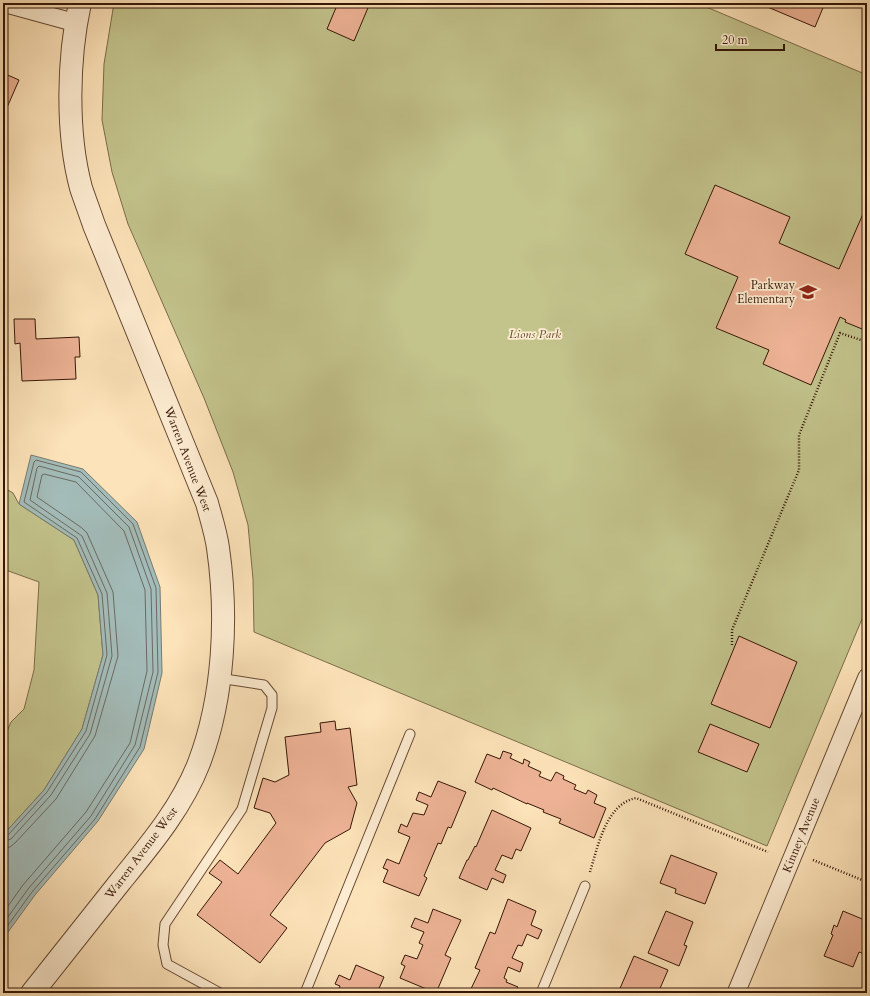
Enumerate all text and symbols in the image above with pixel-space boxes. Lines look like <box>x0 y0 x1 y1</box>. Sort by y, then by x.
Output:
scale bar <box>716 26 784 52</box>
text: 20 m <box>722 32 749 48</box>
place label: Parkway Elementary <box>737 277 796 307</box>
school or university icon: Parkway Elementary <box>798 282 818 302</box>
park label: Lions Park <box>509 326 561 342</box>
street label: Warren Avenue West <box>160 403 215 514</box>
street label: Kinney Avenue <box>779 795 823 875</box>
street label: Warren Avenue West <box>101 804 181 903</box>

